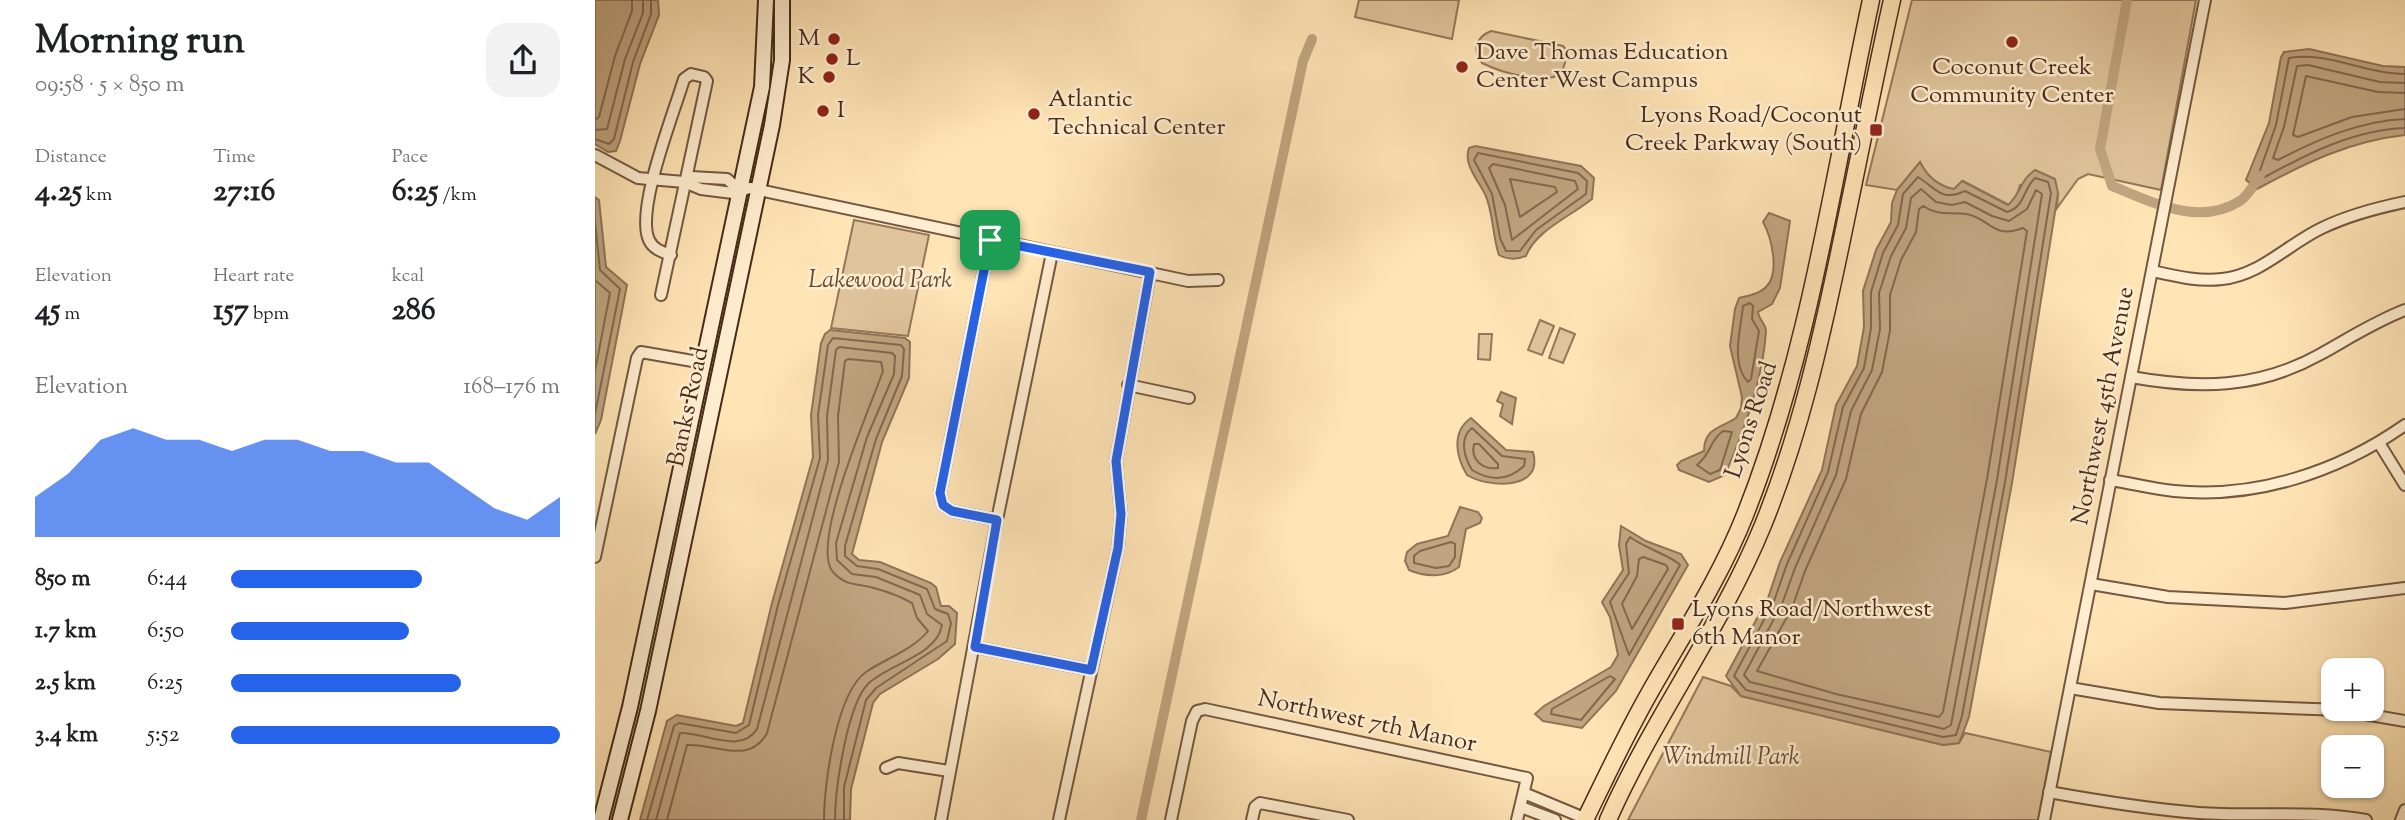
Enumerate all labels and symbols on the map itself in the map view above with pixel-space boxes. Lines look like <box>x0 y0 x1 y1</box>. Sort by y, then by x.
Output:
place label: M <box>798 22 820 56</box>
marker: M <box>826 31 842 47</box>
marker: Coconut Creek Community Center <box>2004 34 2020 50</box>
place label: Dave Thomas Education Center West Campus <box>1476 36 1729 98</box>
place label: L <box>846 42 860 76</box>
marker: L <box>824 51 840 67</box>
place label: Coconut Creek Community Center <box>1910 51 2114 113</box>
marker: Dave Thomas Education Center West Campus <box>1454 59 1470 75</box>
place label: K <box>798 60 815 94</box>
marker: K <box>821 69 837 85</box>
place label: Atlantic Technical Center <box>1048 83 1226 145</box>
place label: I <box>837 94 845 128</box>
place label: Lyons Road/Coconut Creek Parkway (South) <box>1625 99 1862 161</box>
marker: I <box>815 103 831 119</box>
marker: Atlantic Technical Center <box>1026 106 1042 122</box>
marker: Lyons Road/Coconut Creek Parkway (South) <box>1868 122 1884 138</box>
pin <box>960 210 1020 270</box>
park label: Lakewood Park <box>808 264 952 298</box>
street label: Northwest 45th Avenue <box>2064 284 2144 528</box>
street label: Banks Road <box>660 343 718 470</box>
street label: Lyons Road <box>1717 357 1787 483</box>
place label: Lyons Road/Northwest 6th Manor <box>1692 593 1931 655</box>
marker: Lyons Road/Northwest 6th Manor <box>1670 616 1686 632</box>
street label: Northwest 7th Manor <box>1254 682 1480 762</box>
park label: Windmill Park <box>1662 741 1800 775</box>

